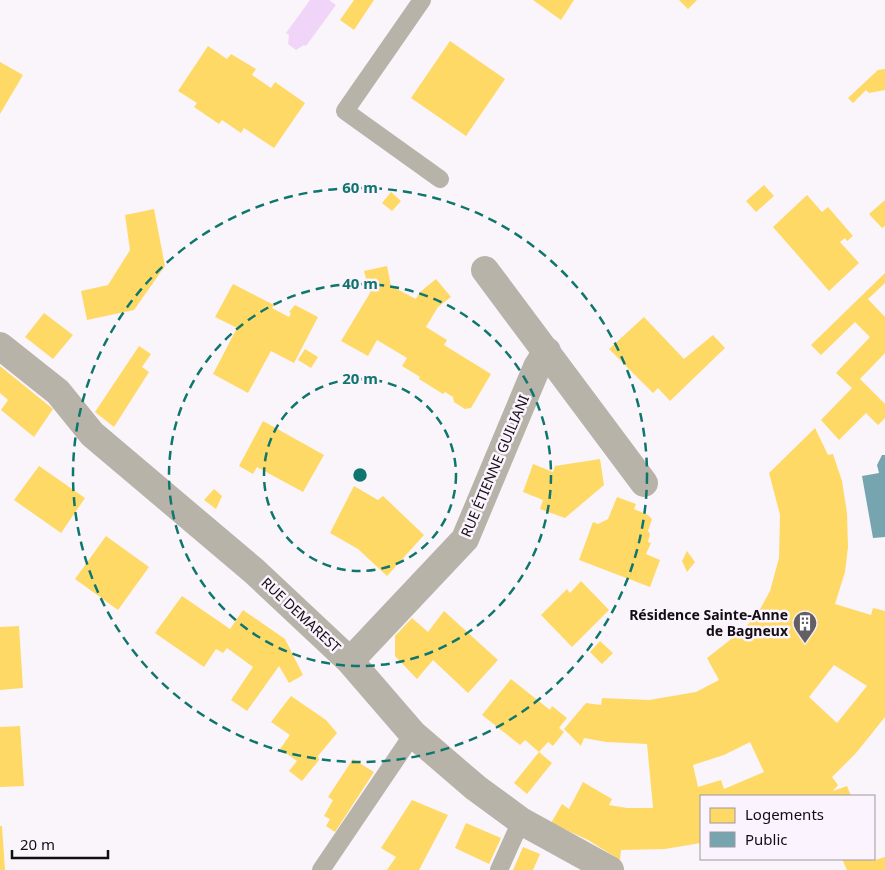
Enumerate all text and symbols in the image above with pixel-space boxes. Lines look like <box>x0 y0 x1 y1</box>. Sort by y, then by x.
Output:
text: 60 m <box>342 177 378 197</box>
text: 40 m <box>342 273 378 293</box>
text: 20 m <box>342 368 378 388</box>
street label: RUE ÉTIENNE GUILIANI <box>456 392 533 540</box>
centre of rings <box>351 466 369 484</box>
street label: RUE DEMAREST <box>258 573 345 657</box>
place label: Résidence Sainte-Anne de Bagneux <box>629 605 789 640</box>
building icon: Résidence Sainte-Anne de Bagneux <box>792 610 818 644</box>
legend <box>700 795 875 860</box>
text: Logements <box>745 804 824 824</box>
scale bar <box>12 828 109 860</box>
text: Public <box>745 829 788 849</box>
text: 20 m <box>20 834 55 854</box>

